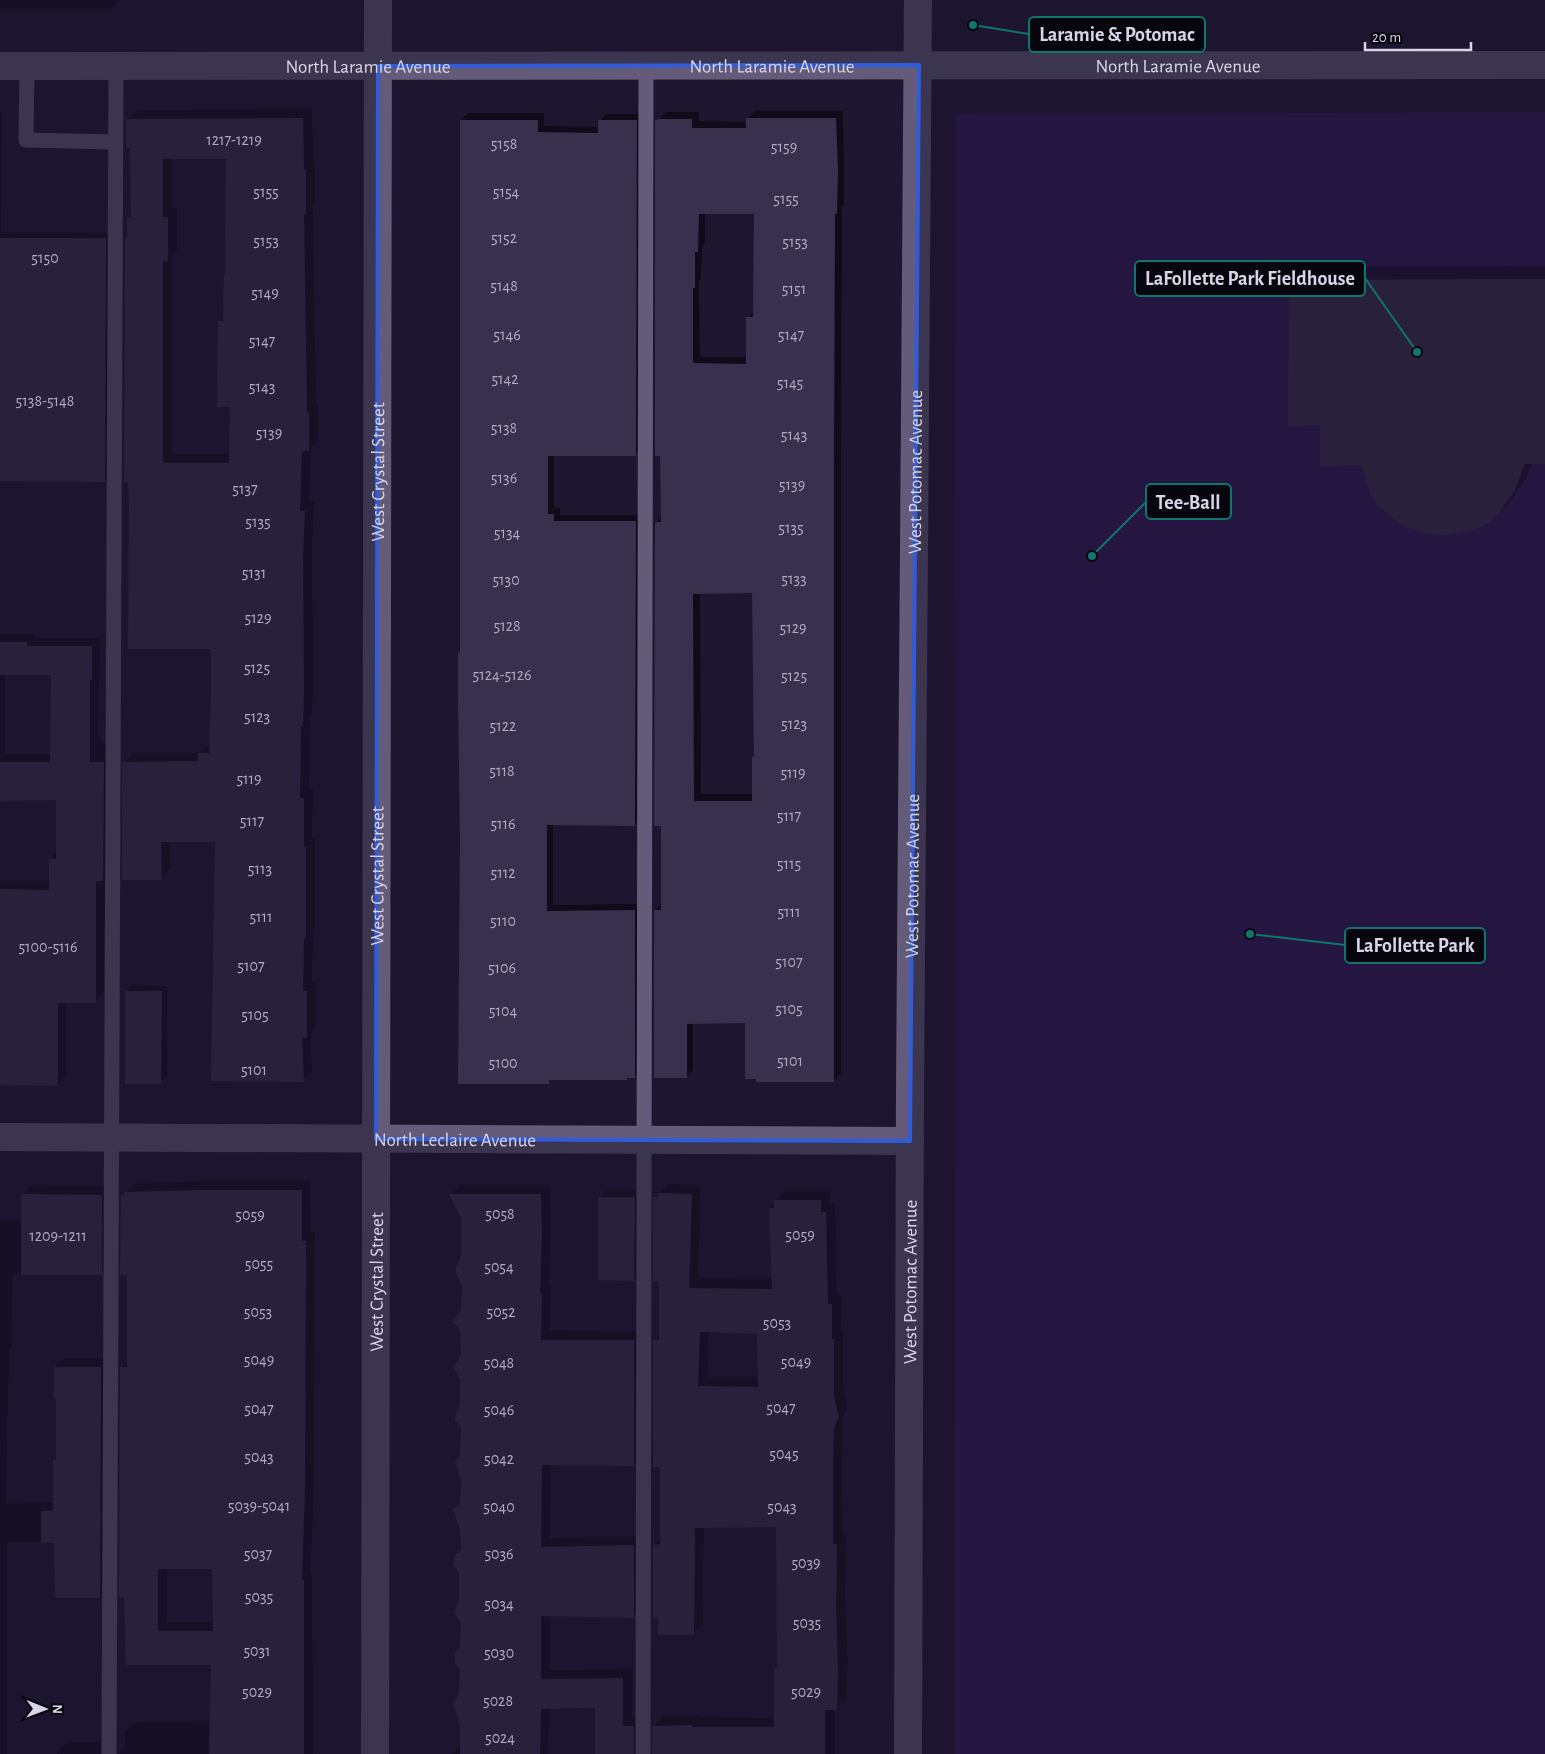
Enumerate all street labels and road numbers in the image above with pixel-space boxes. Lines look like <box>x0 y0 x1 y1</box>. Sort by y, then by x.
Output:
street label: North Laramie Avenue <box>689 57 855 77</box>
street label: North Laramie Avenue <box>1095 57 1261 76</box>
street label: North Laramie Avenue <box>285 58 451 77</box>
street label: West Potomac Avenue <box>906 390 926 554</box>
street label: West Crystal Street <box>369 402 388 542</box>
street label: West Potomac Avenue <box>903 794 923 958</box>
street label: West Crystal Street <box>368 806 388 946</box>
street label: North Leclaire Avenue <box>374 1131 536 1150</box>
street label: West Potomac Avenue <box>901 1200 921 1364</box>
street label: West Crystal Street <box>368 1212 387 1352</box>

